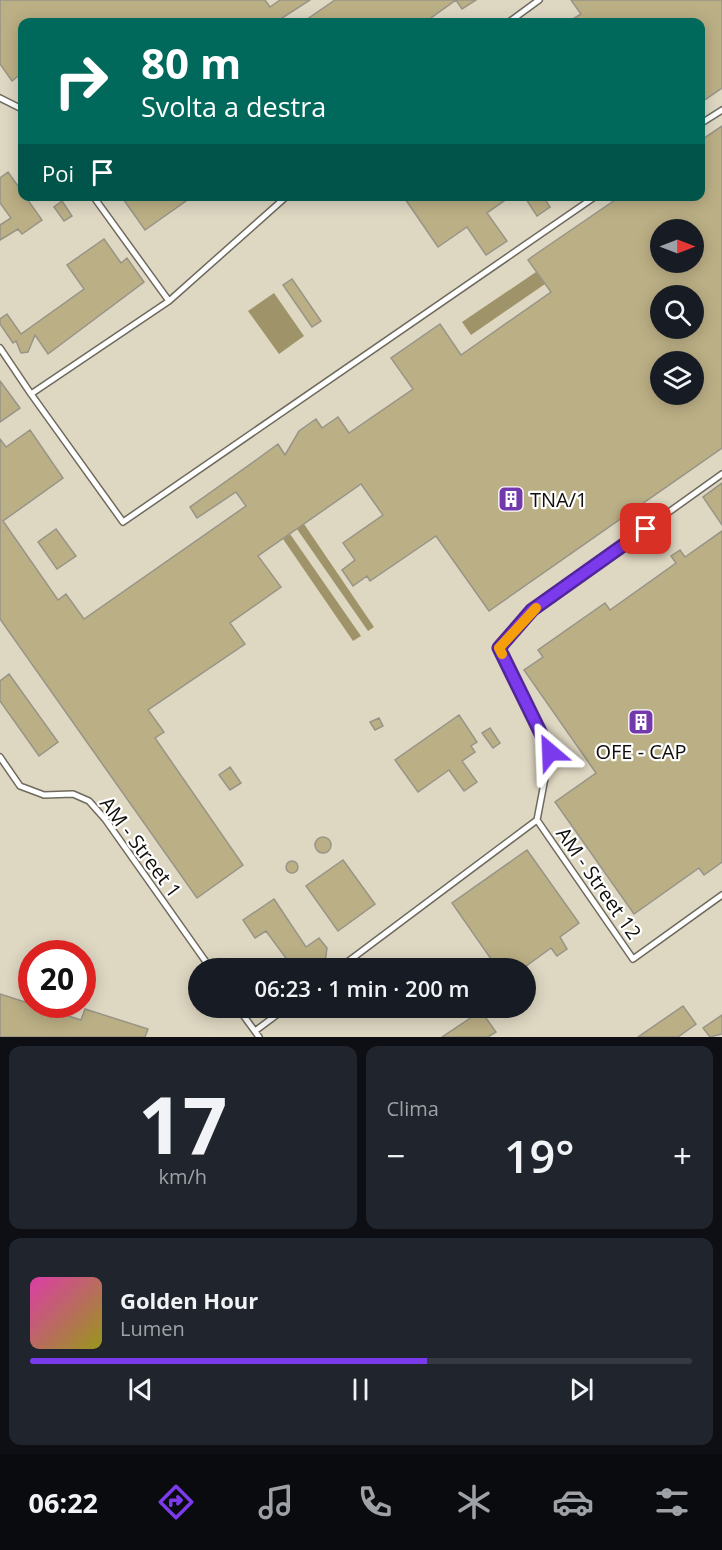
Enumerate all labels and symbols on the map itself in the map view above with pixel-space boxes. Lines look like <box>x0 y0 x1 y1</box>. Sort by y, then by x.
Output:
north arrow <box>650 219 704 273</box>
building icon: TNA/1 <box>496 484 526 514</box>
place label: TNA/1 <box>530 486 588 513</box>
pin <box>620 503 671 554</box>
building icon: OFE - CAP <box>626 707 656 737</box>
position arrow <box>518 720 582 784</box>
place label: OFE - CAP <box>595 738 687 765</box>
street label: AM - Street 1 <box>94 791 188 903</box>
street label: AM - Street 12 <box>550 821 648 945</box>
speed limit sign: 20 <box>18 940 96 1018</box>

